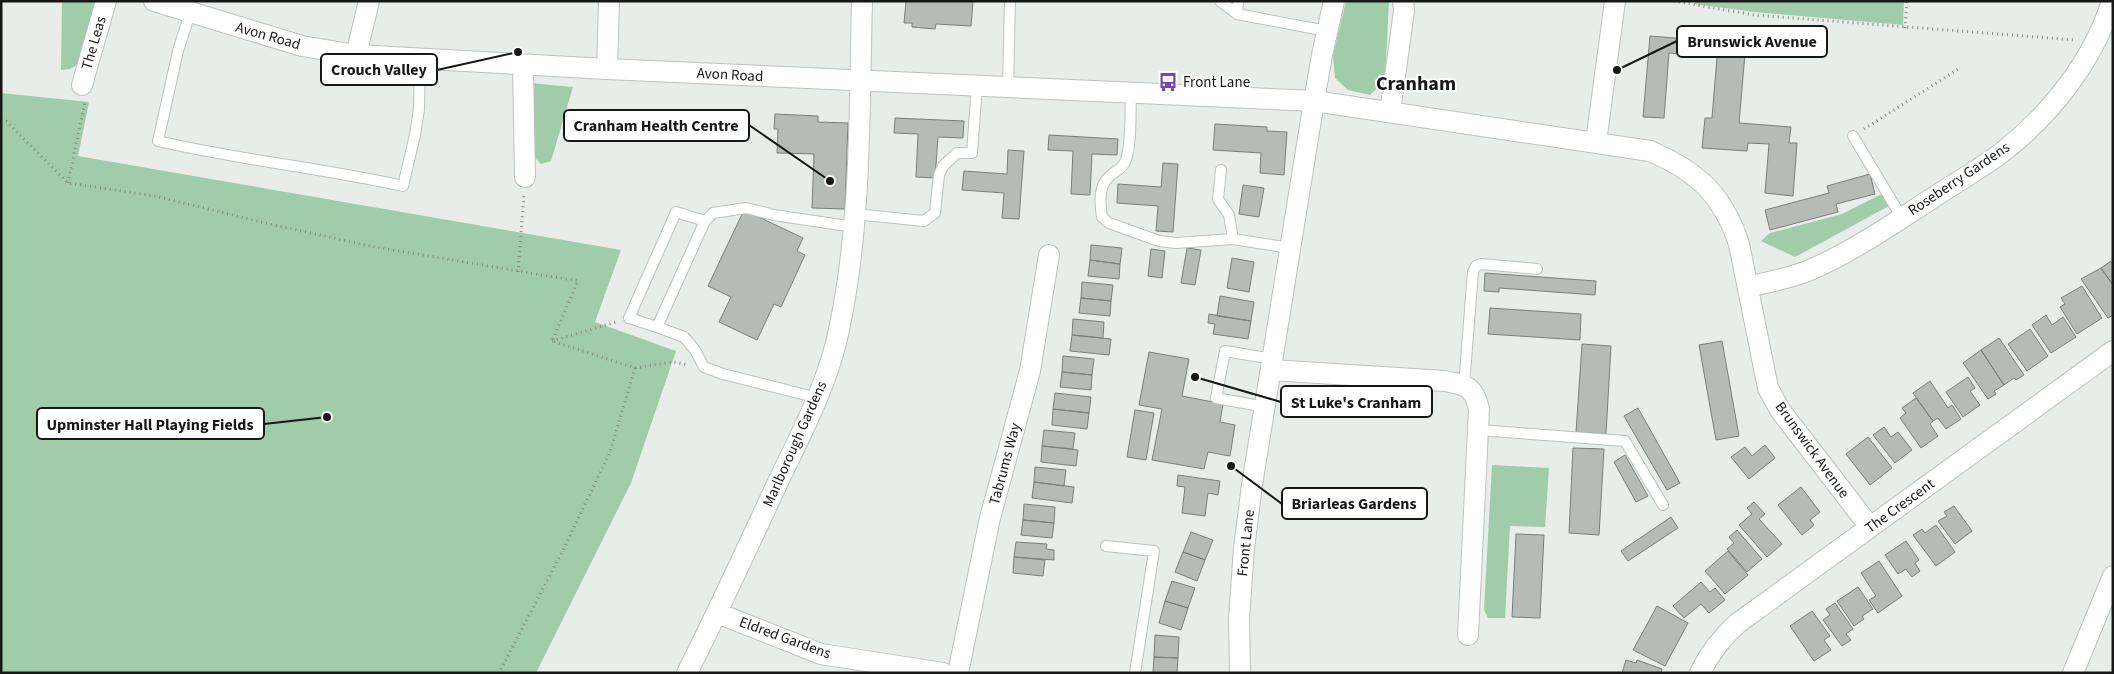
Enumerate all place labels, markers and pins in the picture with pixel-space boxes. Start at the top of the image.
callout: Brunswick Avenue [1677,26,1827,57]
callout: Crouch Valley [321,54,437,85]
bus stop icon: Front Lane [1157,71,1179,93]
place label: Front Lane [1183,72,1250,93]
callout: Cranham Health Centre [564,110,749,141]
callout: St Luke's Cranham [1281,386,1432,417]
callout: Upminster Hall Playing Fields [37,408,264,439]
callout: Briarleas Gardens [1282,488,1427,519]

